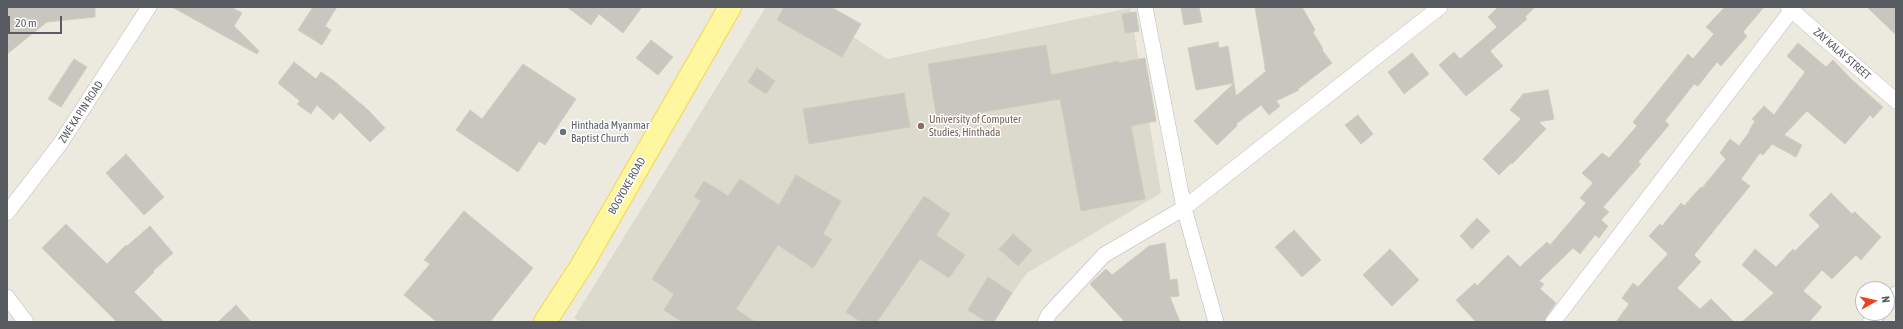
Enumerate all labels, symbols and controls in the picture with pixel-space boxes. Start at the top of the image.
scale bar [10,8,64,34]
text: 20 m [15,16,37,30]
street label: ZAY KALAY STREET [1811,26,1873,82]
street label: ZWE KA PIN ROAD [56,79,106,145]
place label: University of Computer Studies, Hinthada [929,113,1021,139]
place label: Hinthada Myanmar Baptist Church [571,119,649,145]
marker: University of Computer Studies, Hinthada [916,121,926,131]
marker: Hinthada Myanmar Baptist Church [558,127,568,137]
street label: BOGYOKE ROAD [605,155,649,217]
north arrow [1855,281,1895,321]
text: N [1879,295,1892,304]

